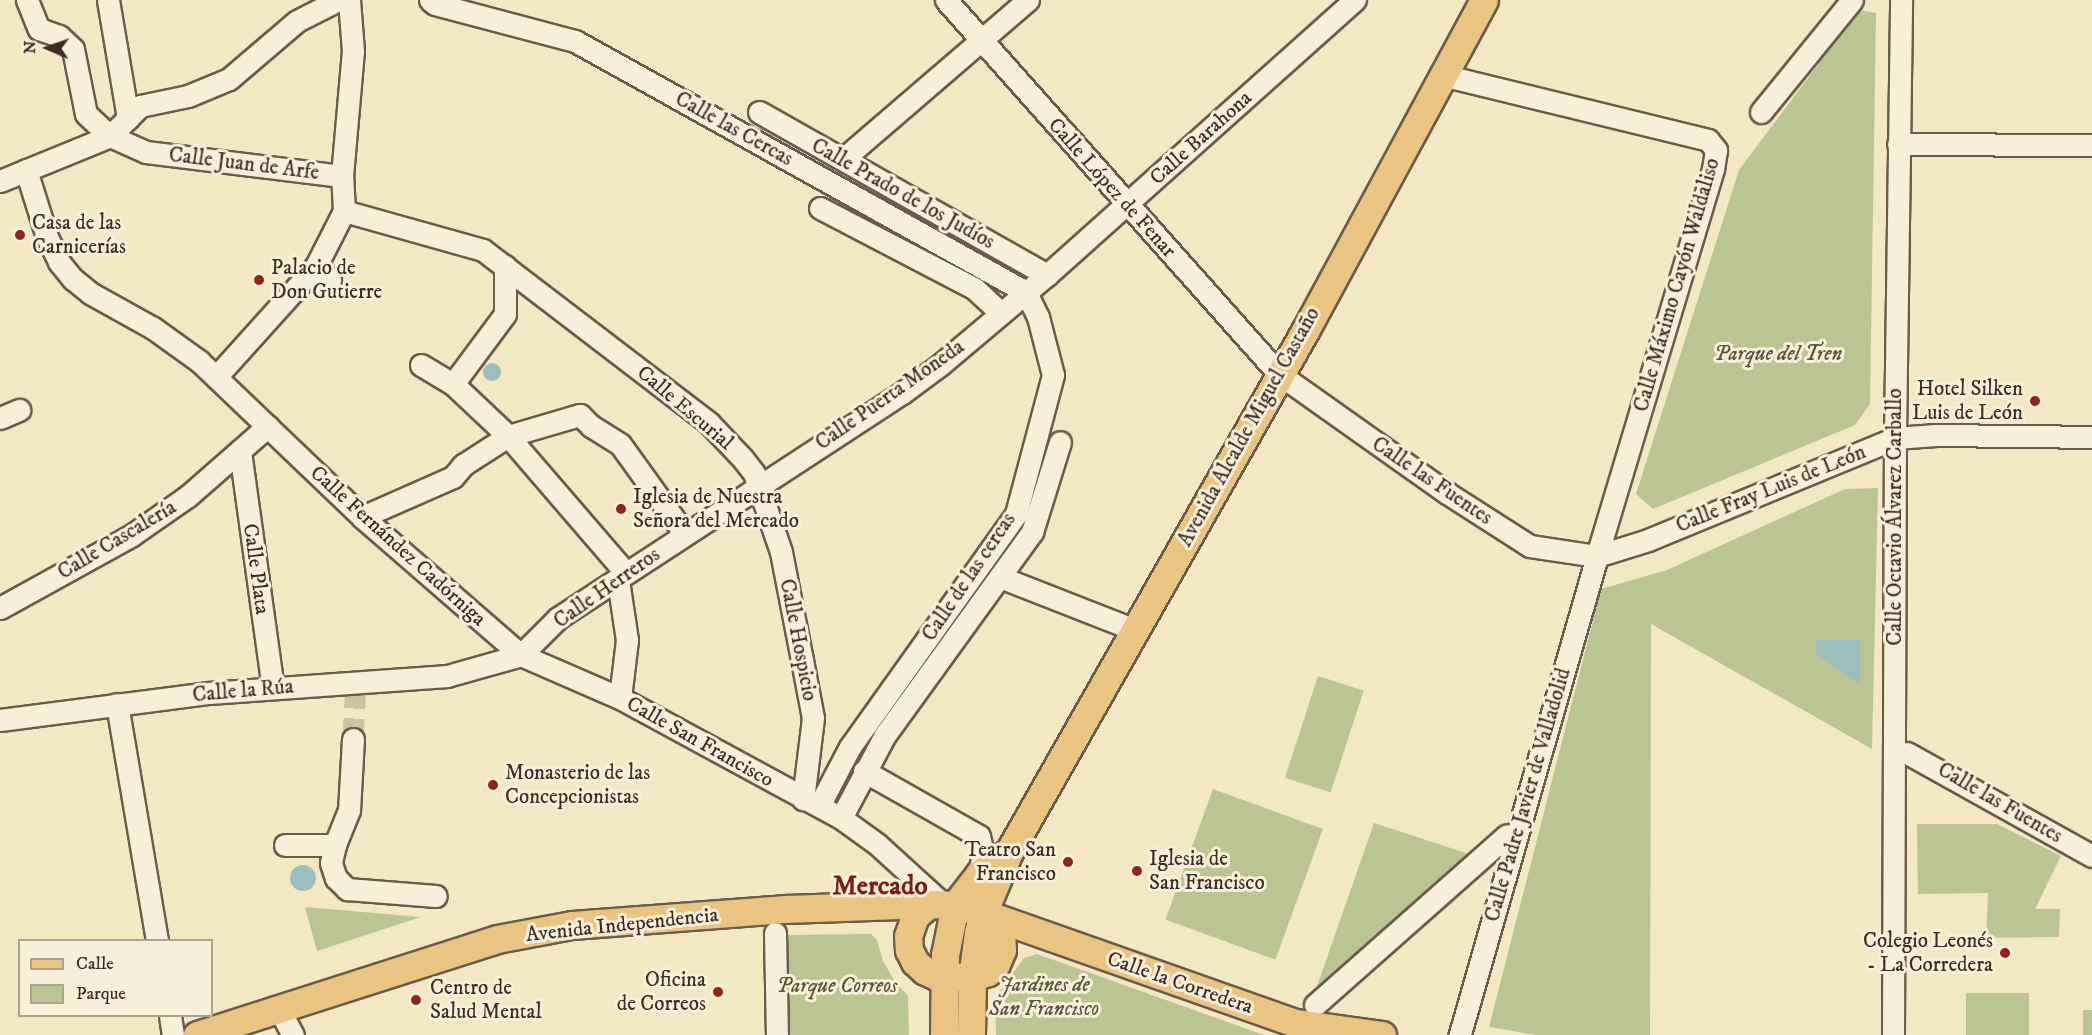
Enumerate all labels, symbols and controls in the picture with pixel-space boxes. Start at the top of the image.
north arrow [18,18,78,78]
text: N [20,40,40,54]
street label: Calle las Cercas [671,86,797,172]
street label: Calle Barahona [1145,86,1257,190]
street label: Calle López de Fenar [1043,113,1181,263]
street label: Calle Prado de los Judíos [807,133,999,255]
street label: Calle Juan de Arfe [167,142,321,186]
street label: Calle Máximo Cayón Waldaliso [1629,155,1725,415]
place label: Casa de las Carnicerías [32,210,126,260]
marker: Casa de las Carnicerías [13,228,27,242]
place label: Palacio de Don Gutierre [271,255,382,305]
marker: Palacio de Don Gutierre [252,273,266,287]
street label: Avenida Alcalde Miguel Castaño [1173,303,1325,551]
street label: Calle Puerta Moneda [811,334,969,456]
park label: Parque del Tren [1714,341,1842,367]
street label: Calle Escurial [632,360,738,456]
place label: Hotel Silken Luis de León [1912,376,2023,426]
street label: Calle Octavio Álvarez Carballo [1882,388,1908,646]
marker: Hotel Silken Luis de León [2028,394,2042,408]
street label: Calle las Fuentes [1367,431,1497,531]
street label: Calle Fray Luis de León [1672,439,1870,539]
street label: Calle Fernández Cadórniga [305,460,491,632]
place label: Iglesia de Nuestra Señora del Mercado [633,484,799,534]
street label: Calle Cascalería [53,495,181,585]
marker: Iglesia de Nuestra Señora del Mercado [614,502,628,516]
street label: Calle de las cercas [917,508,1021,646]
street label: Calle Plata [237,522,275,616]
street label: Calle Herreros [549,542,665,634]
street label: Calle Hospicio [774,577,822,703]
street label: Calle Padre Javier de Valladolid [1480,665,1576,925]
street label: Calle la Rúa [191,674,295,708]
street label: Calle San Francisco [622,691,778,793]
street label: Calle las Fuentes [1933,757,2067,849]
place label: Monasterio de las Concepcionistas [505,760,650,810]
marker: Monasterio de las Concepcionistas [486,778,500,792]
place label: Teatro San Francisco [964,837,1056,887]
place label: Iglesia de San Francisco [1149,846,1265,896]
marker: Teatro San Francisco [1061,855,1075,869]
marker: Iglesia de San Francisco [1130,864,1144,878]
district label: Mercado [832,871,928,903]
street label: Avenida Independencia [524,902,720,948]
place label: Colegio Leonés - La Corredera [1863,928,1993,978]
legend [18,939,213,1017]
street label: Calle la Corredera [1104,946,1256,1020]
marker: Colegio Leonés - La Corredera [1998,946,2012,960]
text: Calle [76,953,114,975]
place label: Oficina de Correos [617,967,706,1017]
park label: Jardines de San Francisco [989,972,1099,1022]
park label: Parque Correos [777,973,897,999]
place label: Centro de Salud Mental [430,975,542,1025]
text: Parque [76,983,126,1005]
marker: Oficina de Correos [711,985,725,999]
marker: Centro de Salud Mental [407,991,425,1009]

